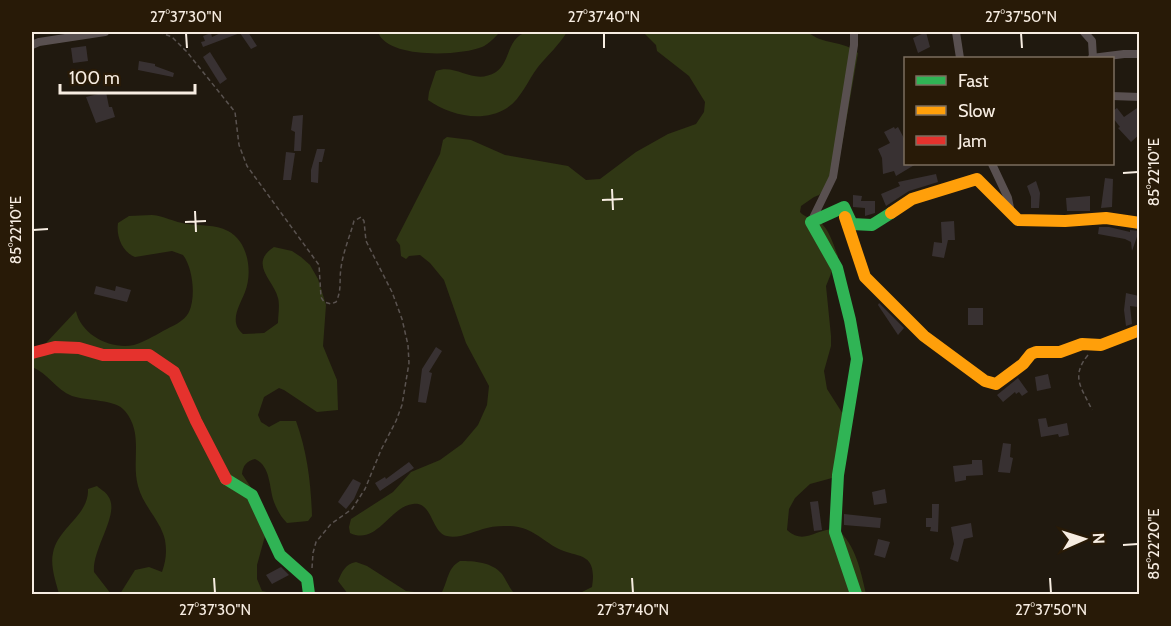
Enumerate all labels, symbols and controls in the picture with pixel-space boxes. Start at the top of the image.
text: 27°37'30"N [150,8,222,26]
text: 27°37'40"N [568,8,640,26]
text: 27°37'50"N [985,8,1057,26]
scale bar [60,57,195,95]
legend [904,57,1114,165]
text: 100 m [69,67,120,89]
text: Fast [958,70,989,92]
text: Slow [958,100,995,122]
text: Jam [957,130,987,152]
text: 85°22'10"E [1145,138,1163,206]
text: 85°22'10"E [7,196,25,264]
text: 85°22'20"E [1145,508,1163,580]
north arrow [1054,509,1114,569]
text: N [1089,532,1108,544]
text: 27°37'30"N [179,601,251,619]
text: 27°37'40"N [597,601,669,619]
text: 27°37'50"N [1015,601,1087,619]

